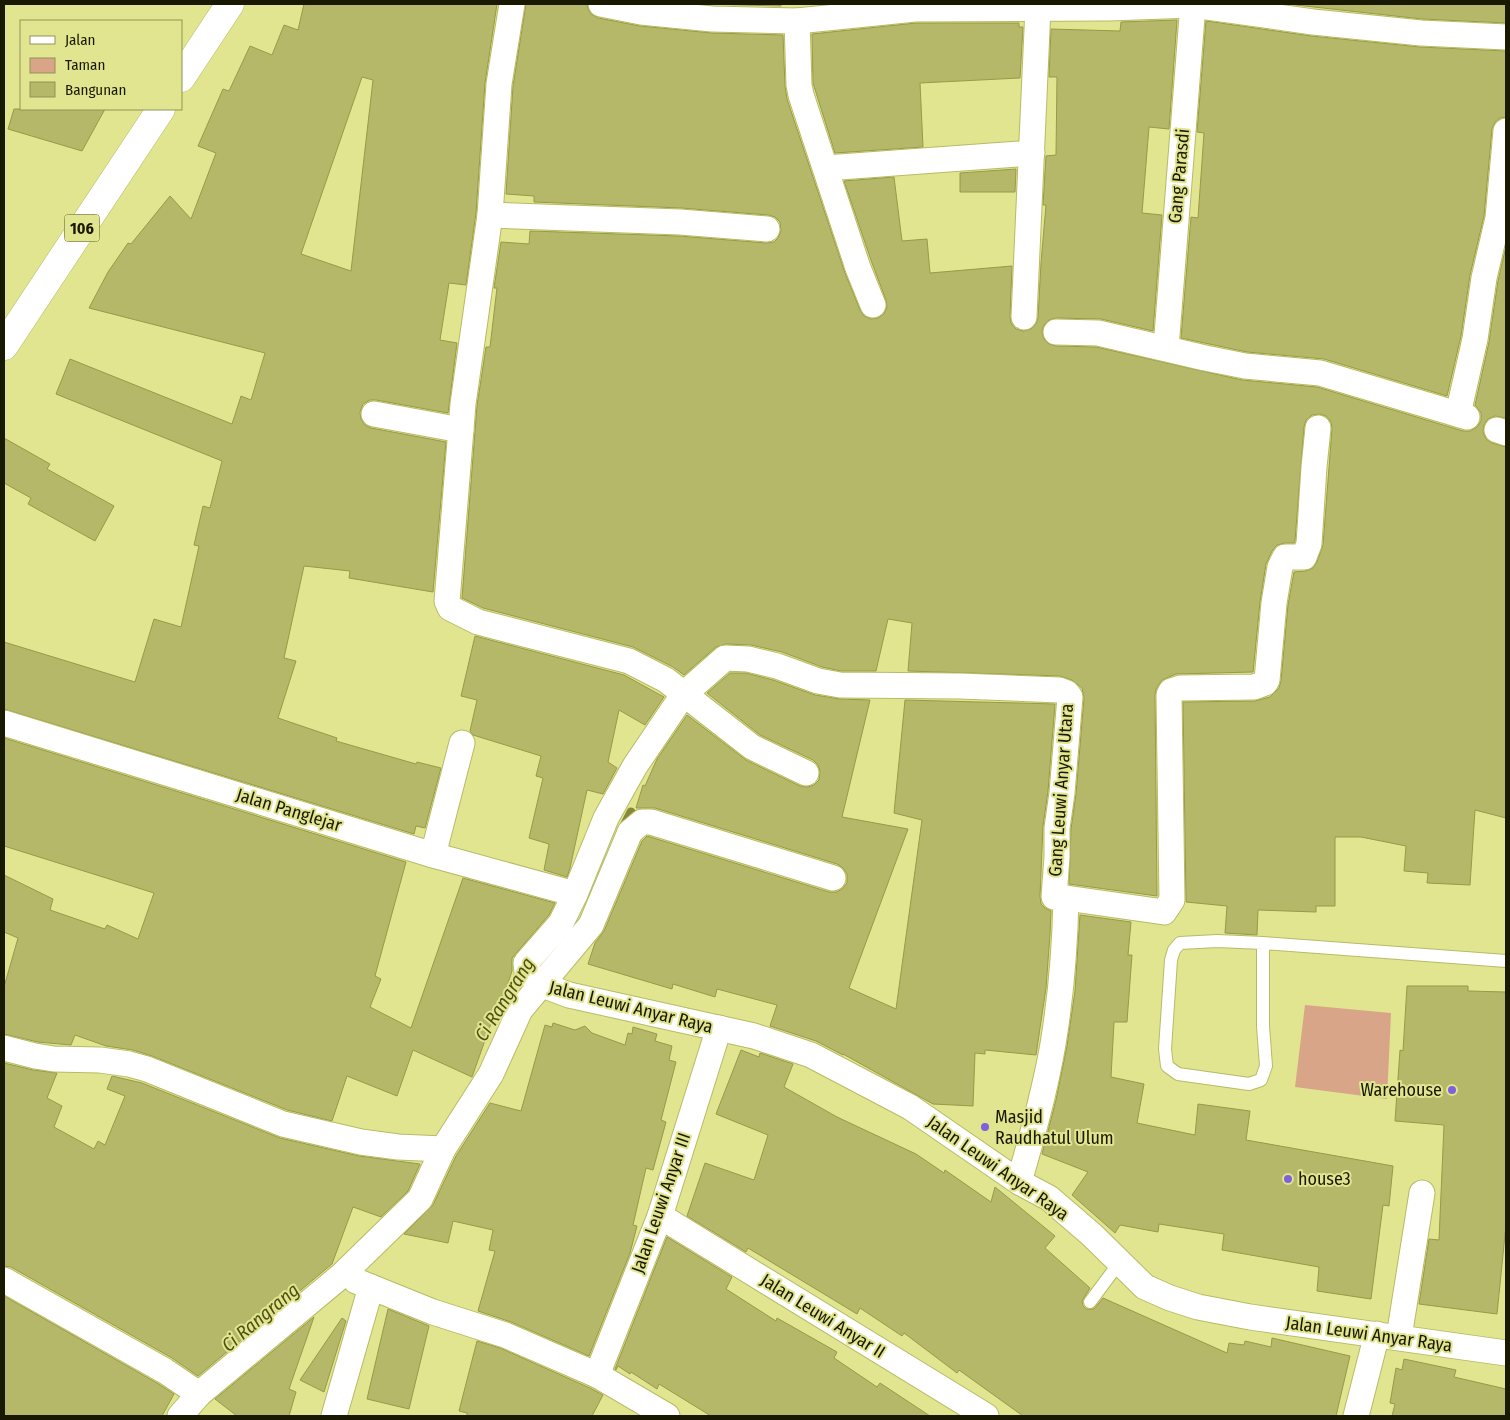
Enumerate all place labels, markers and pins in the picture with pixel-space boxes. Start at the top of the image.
place label: Warehouse [1361,1079,1442,1101]
marker: Warehouse [1446,1084,1458,1096]
place label: Masjid Raudhatul Ulum [995,1106,1114,1149]
marker: Masjid Raudhatul Ulum [979,1121,991,1133]
place label: house3 [1298,1168,1351,1190]
marker: house3 [1282,1173,1294,1185]

